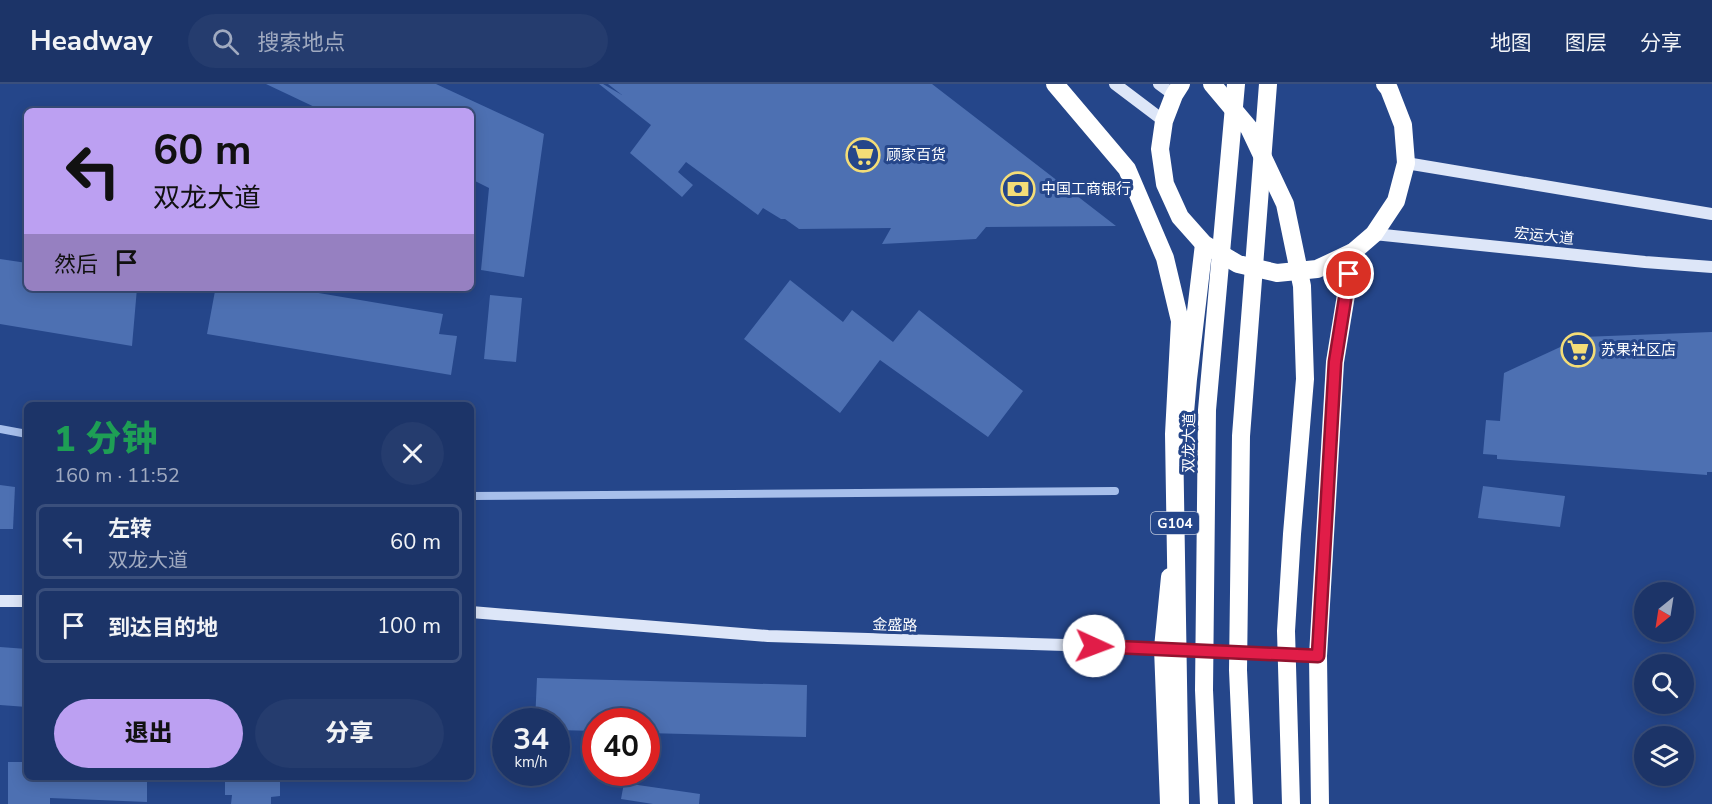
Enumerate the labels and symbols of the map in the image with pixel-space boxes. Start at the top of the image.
supermarket icon: 顾家百货 [845,137,881,173]
place label: 顾家百货 [886,145,946,165]
bank icon: 中国工商银行 [1000,171,1036,207]
place label: 中国工商银行 [1041,179,1131,199]
street label: 宏运大道 [1513,223,1575,249]
pin [1323,248,1374,299]
supermarket icon: 苏果社区店 [1560,332,1596,368]
place label: 苏果社区店 [1601,340,1676,360]
street label: 双龙大道 [1178,413,1200,473]
road number: G104 [1151,512,1199,534]
north arrow [1634,582,1694,642]
street label: 金盛路 [872,614,918,636]
position arrow [1062,614,1126,678]
speed limit sign: 40 [582,708,660,786]

